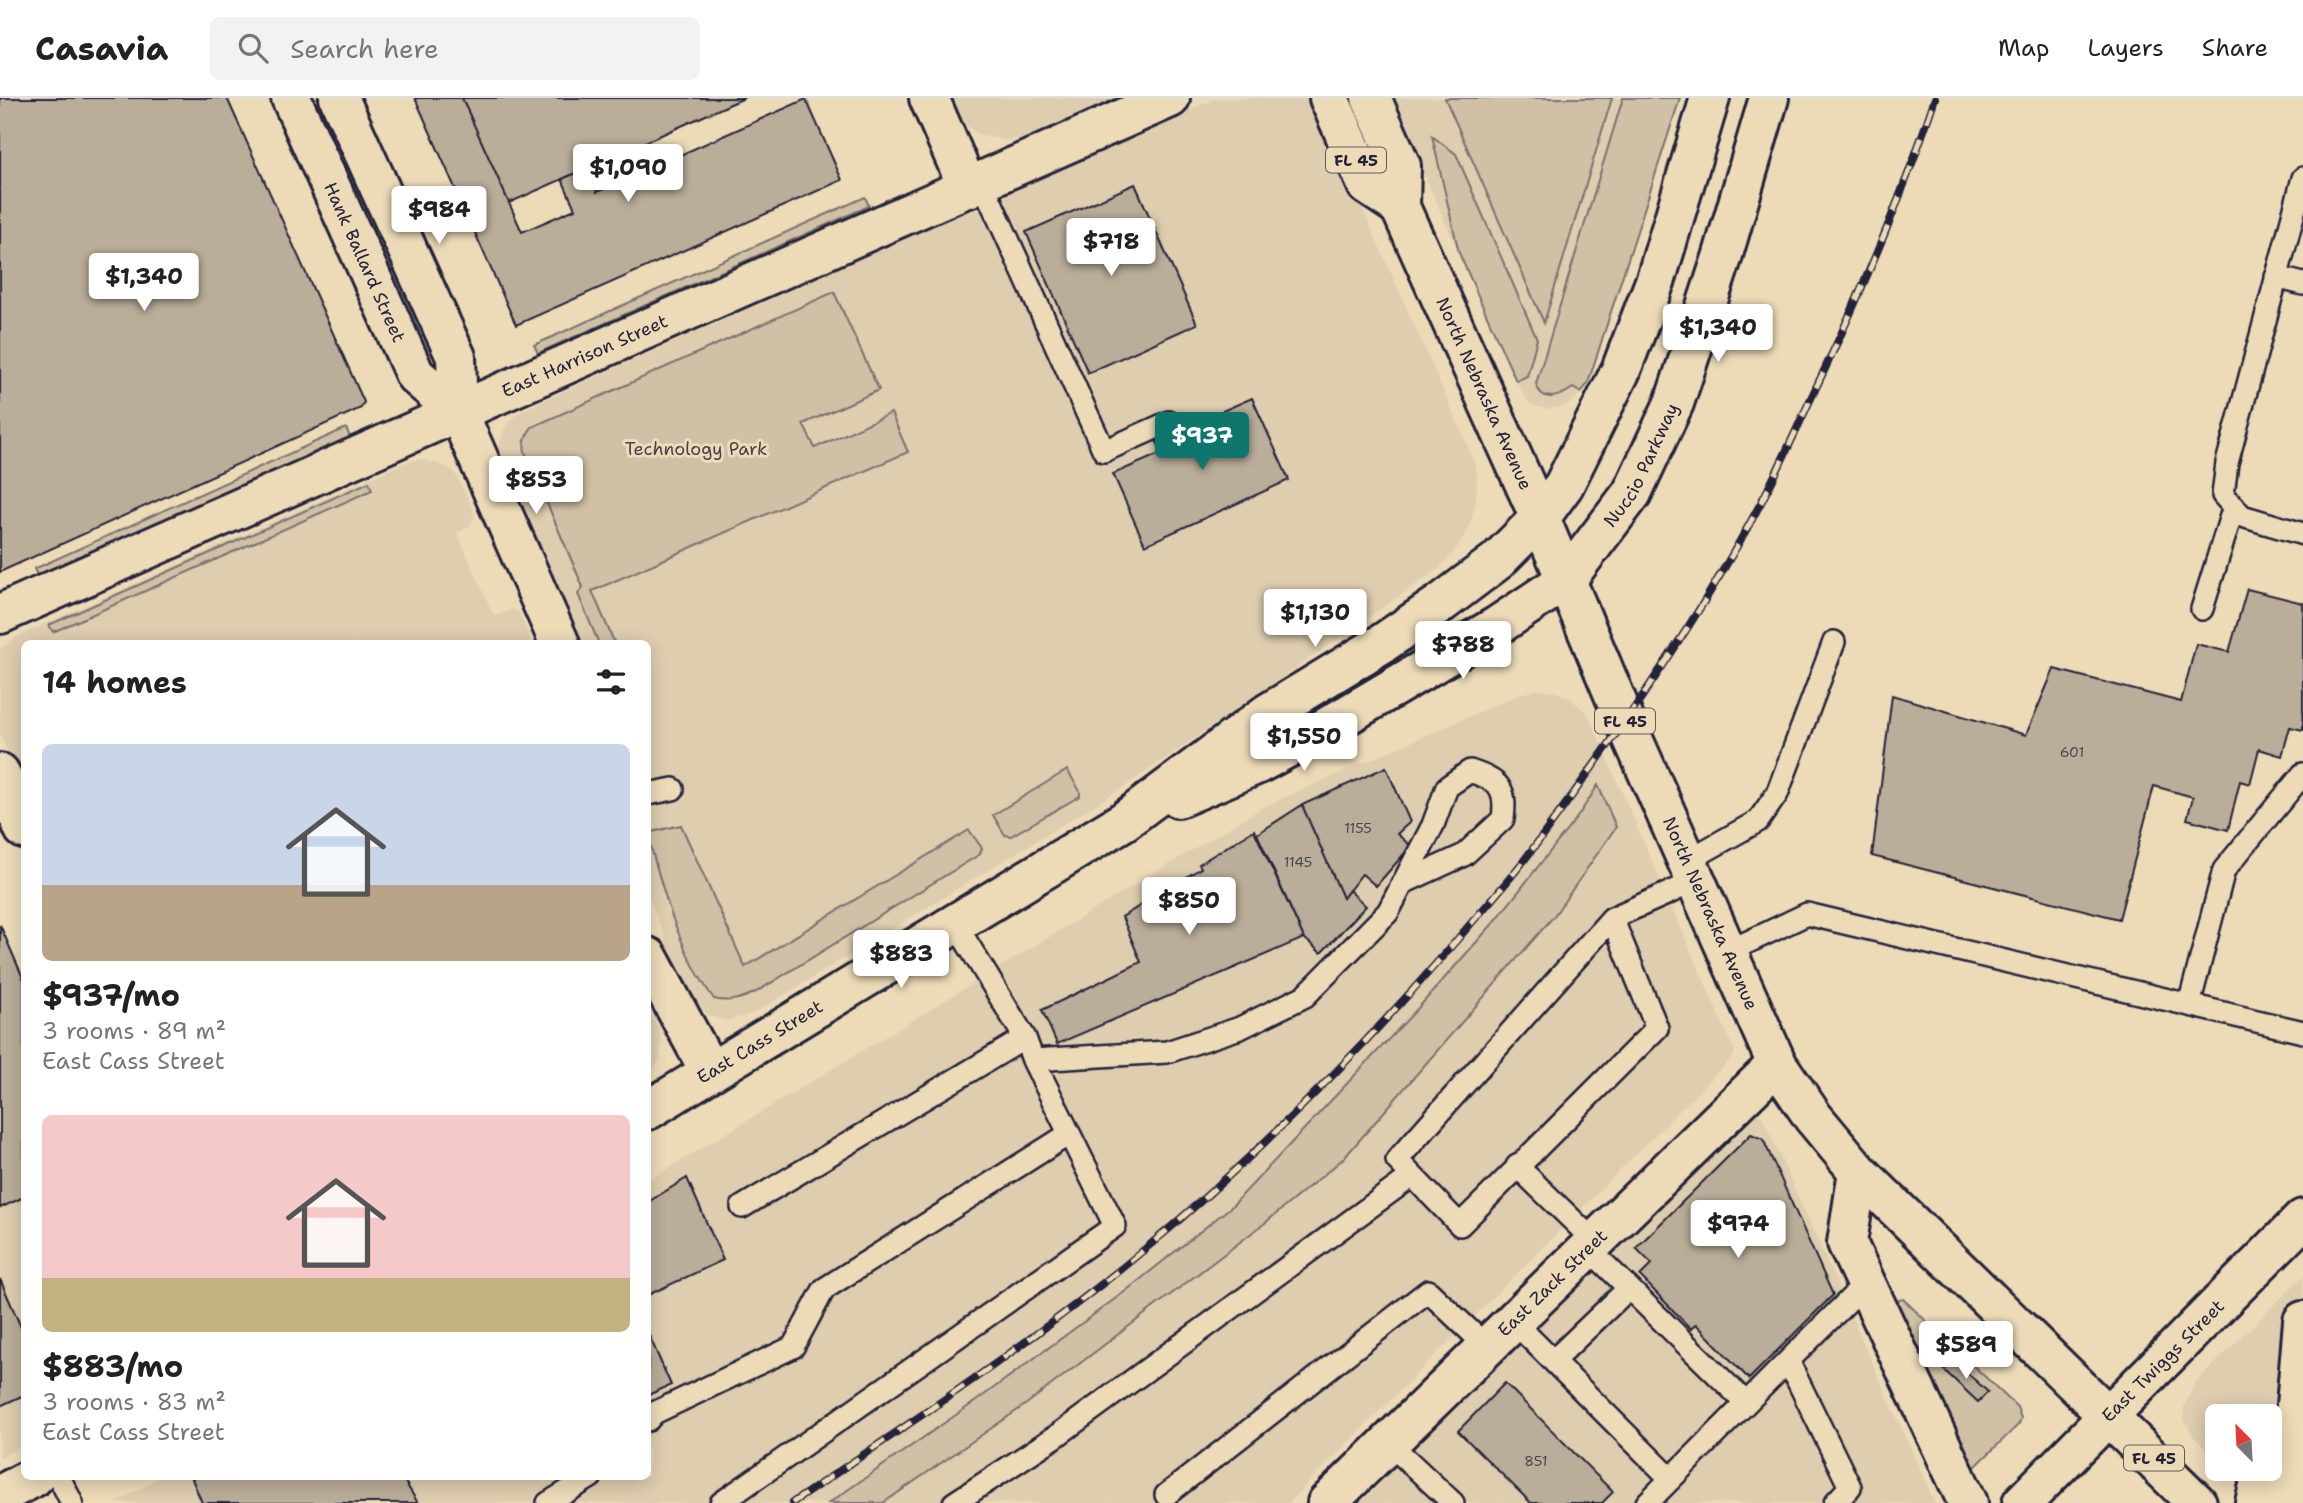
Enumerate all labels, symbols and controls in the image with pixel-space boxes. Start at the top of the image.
search box [210,17,700,80]
text: Casavia [35,26,168,71]
icon: search [234,29,272,67]
text: Search here [290,31,439,66]
text: Map [1998,32,2049,64]
text: Layers [2087,32,2164,64]
text: Share [2202,32,2268,64]
pin: $1,090 [571,144,685,204]
road number: FL 45 [1326,148,1386,172]
text: $1,090 [589,152,667,182]
street label: Hank Ballard Street [318,178,411,346]
pin: $984 [398,186,480,246]
text: $984 [407,194,471,224]
pin: $718 [1070,218,1152,278]
text: $718 [1082,226,1140,256]
pin: $1,340 [87,254,201,313]
text: $1,340 [105,261,183,291]
street label: North Nebraska Avenue [1430,293,1538,494]
pin: $1,340 [1661,304,1775,364]
street label: East Harrison Street [498,309,671,403]
text: $1,340 [1679,312,1757,342]
street label: Nuccio Parkway [1598,399,1684,532]
pin: $937 [1161,412,1243,472]
text: $937 [1171,420,1233,450]
park label: Technology Park [625,437,767,461]
pin: $853 [495,456,577,516]
text: $853 [505,464,567,494]
pin: $1,130 [1258,589,1372,649]
text: $1,130 [1280,597,1350,627]
pin: $788 [1422,622,1504,681]
text: $788 [1431,629,1495,659]
text: 14 homes [42,662,187,703]
icon: filters [592,663,630,701]
road number: FL 45 [1595,708,1655,734]
pin: $1,550 [1247,714,1361,773]
text: $1,550 [1266,721,1342,751]
house number: 601 [2060,743,2084,761]
icon: home [273,789,399,915]
street label: North Nebraska Avenue [1657,813,1764,1014]
house number: 1155 [1344,819,1372,837]
house number: 1145 [1284,853,1312,871]
pin: $850 [1148,878,1230,937]
text: $850 [1158,885,1220,915]
pin: $883 [860,930,942,990]
text: $883 [869,938,933,968]
text: $937/mo [42,975,180,1016]
street label: East Cass Street [693,995,828,1089]
text: 3 rooms · 89 m² [42,1016,226,1046]
text: East Cass Street [42,1046,225,1076]
icon: home [273,1160,399,1286]
pin: $974 [1697,1200,1779,1260]
text: $974 [1707,1208,1769,1238]
street label: East Zack Street [1492,1224,1613,1342]
street label: East Twiggs Street [2096,1294,2230,1428]
pin: $589 [1925,1322,2007,1381]
text: $589 [1935,1329,1997,1359]
text: $883/mo [42,1346,183,1387]
text: 3 rooms · 83 m² [42,1387,226,1417]
north arrow [2205,1404,2282,1480]
map controls [2205,1404,2282,1481]
text: East Cass Street [42,1417,225,1447]
road number: FL 45 [2124,1446,2184,1470]
house number: 851 [1524,1452,1548,1470]

